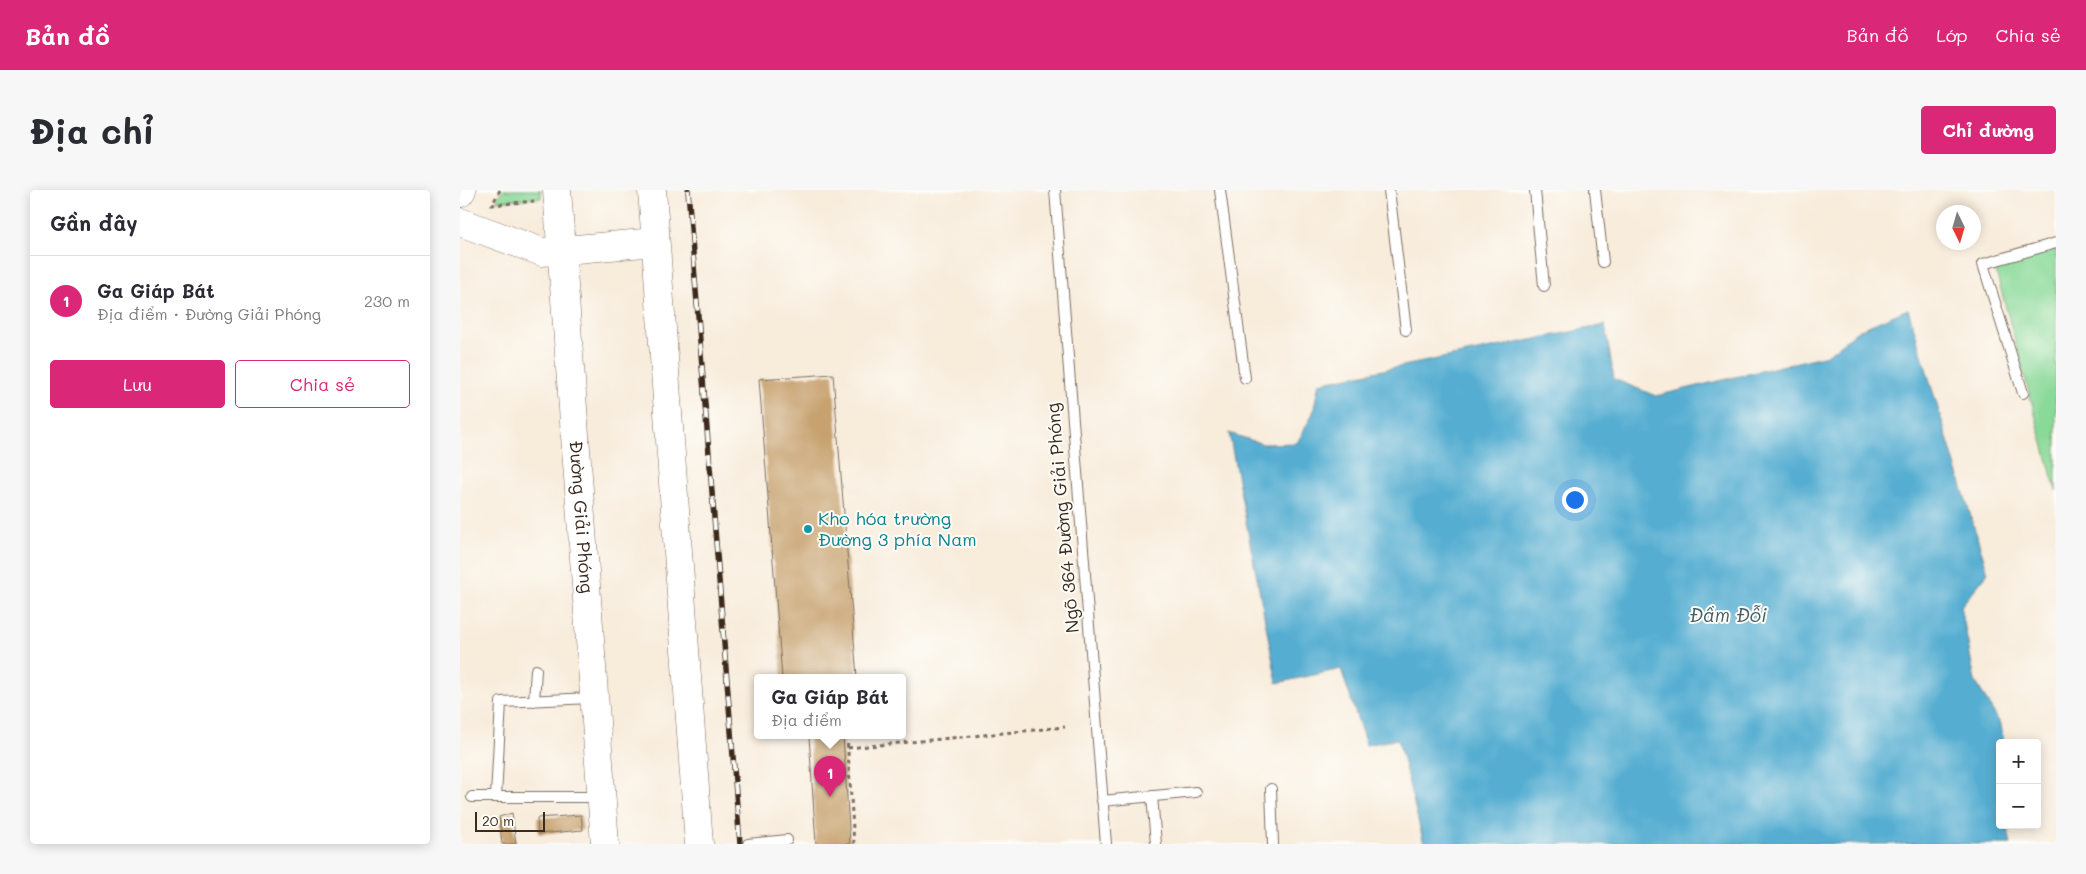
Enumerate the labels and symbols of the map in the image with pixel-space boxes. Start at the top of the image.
north arrow [1936,205,1981,250]
street label: Ngõ 364 Đường Giải Phóng [1040,402,1084,634]
street label: Đường Giải Phóng [564,440,600,594]
your location [1562,487,1588,513]
place label: Kho hóa trường Đường 3 phía Nam [818,506,977,551]
marker: Kho hóa trường Đường 3 phía Nam [802,523,814,535]
water label: Đầm Đỗi [1689,602,1767,627]
pin: 1 [814,756,846,797]
scale bar [475,809,545,832]

